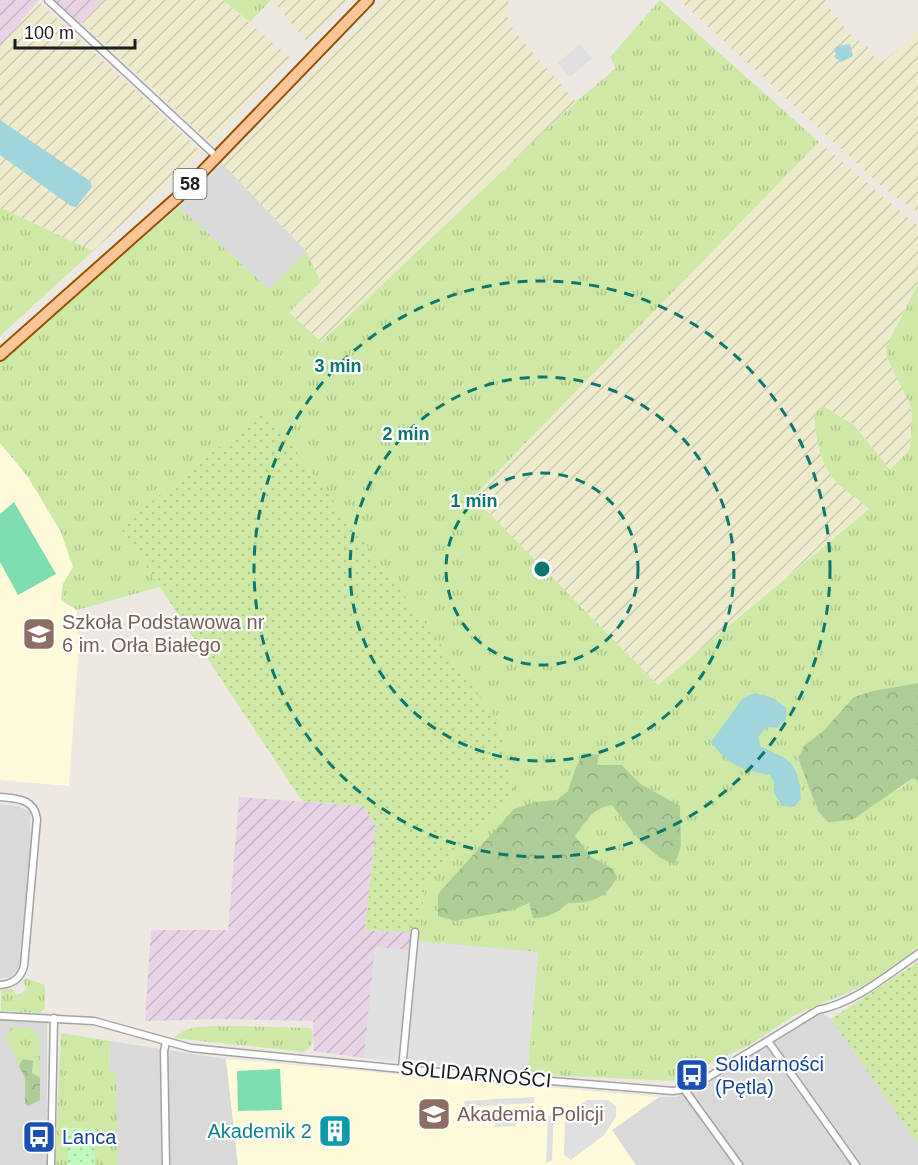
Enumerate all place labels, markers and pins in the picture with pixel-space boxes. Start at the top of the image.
centre of rings [532,559,552,579]
place label: Szkoła Podstawowa nr 6 im. Orła Białego [62,611,265,656]
school or university icon: Szkoła Podstawowa nr 6 im. Orła Białego [21,616,57,652]
place label: Solidarności (Pętla) [715,1053,824,1098]
bus stop icon: Solidarności (Pętla) [674,1057,710,1093]
school or university icon: Akademia Policji [416,1096,452,1132]
place label: Akademia Policji [457,1103,604,1125]
building icon: Akademik 2 [317,1113,353,1149]
bus stop icon: Lanca [21,1119,57,1155]
place label: Akademik 2 [208,1120,312,1142]
place label: Lanca [62,1126,117,1148]

